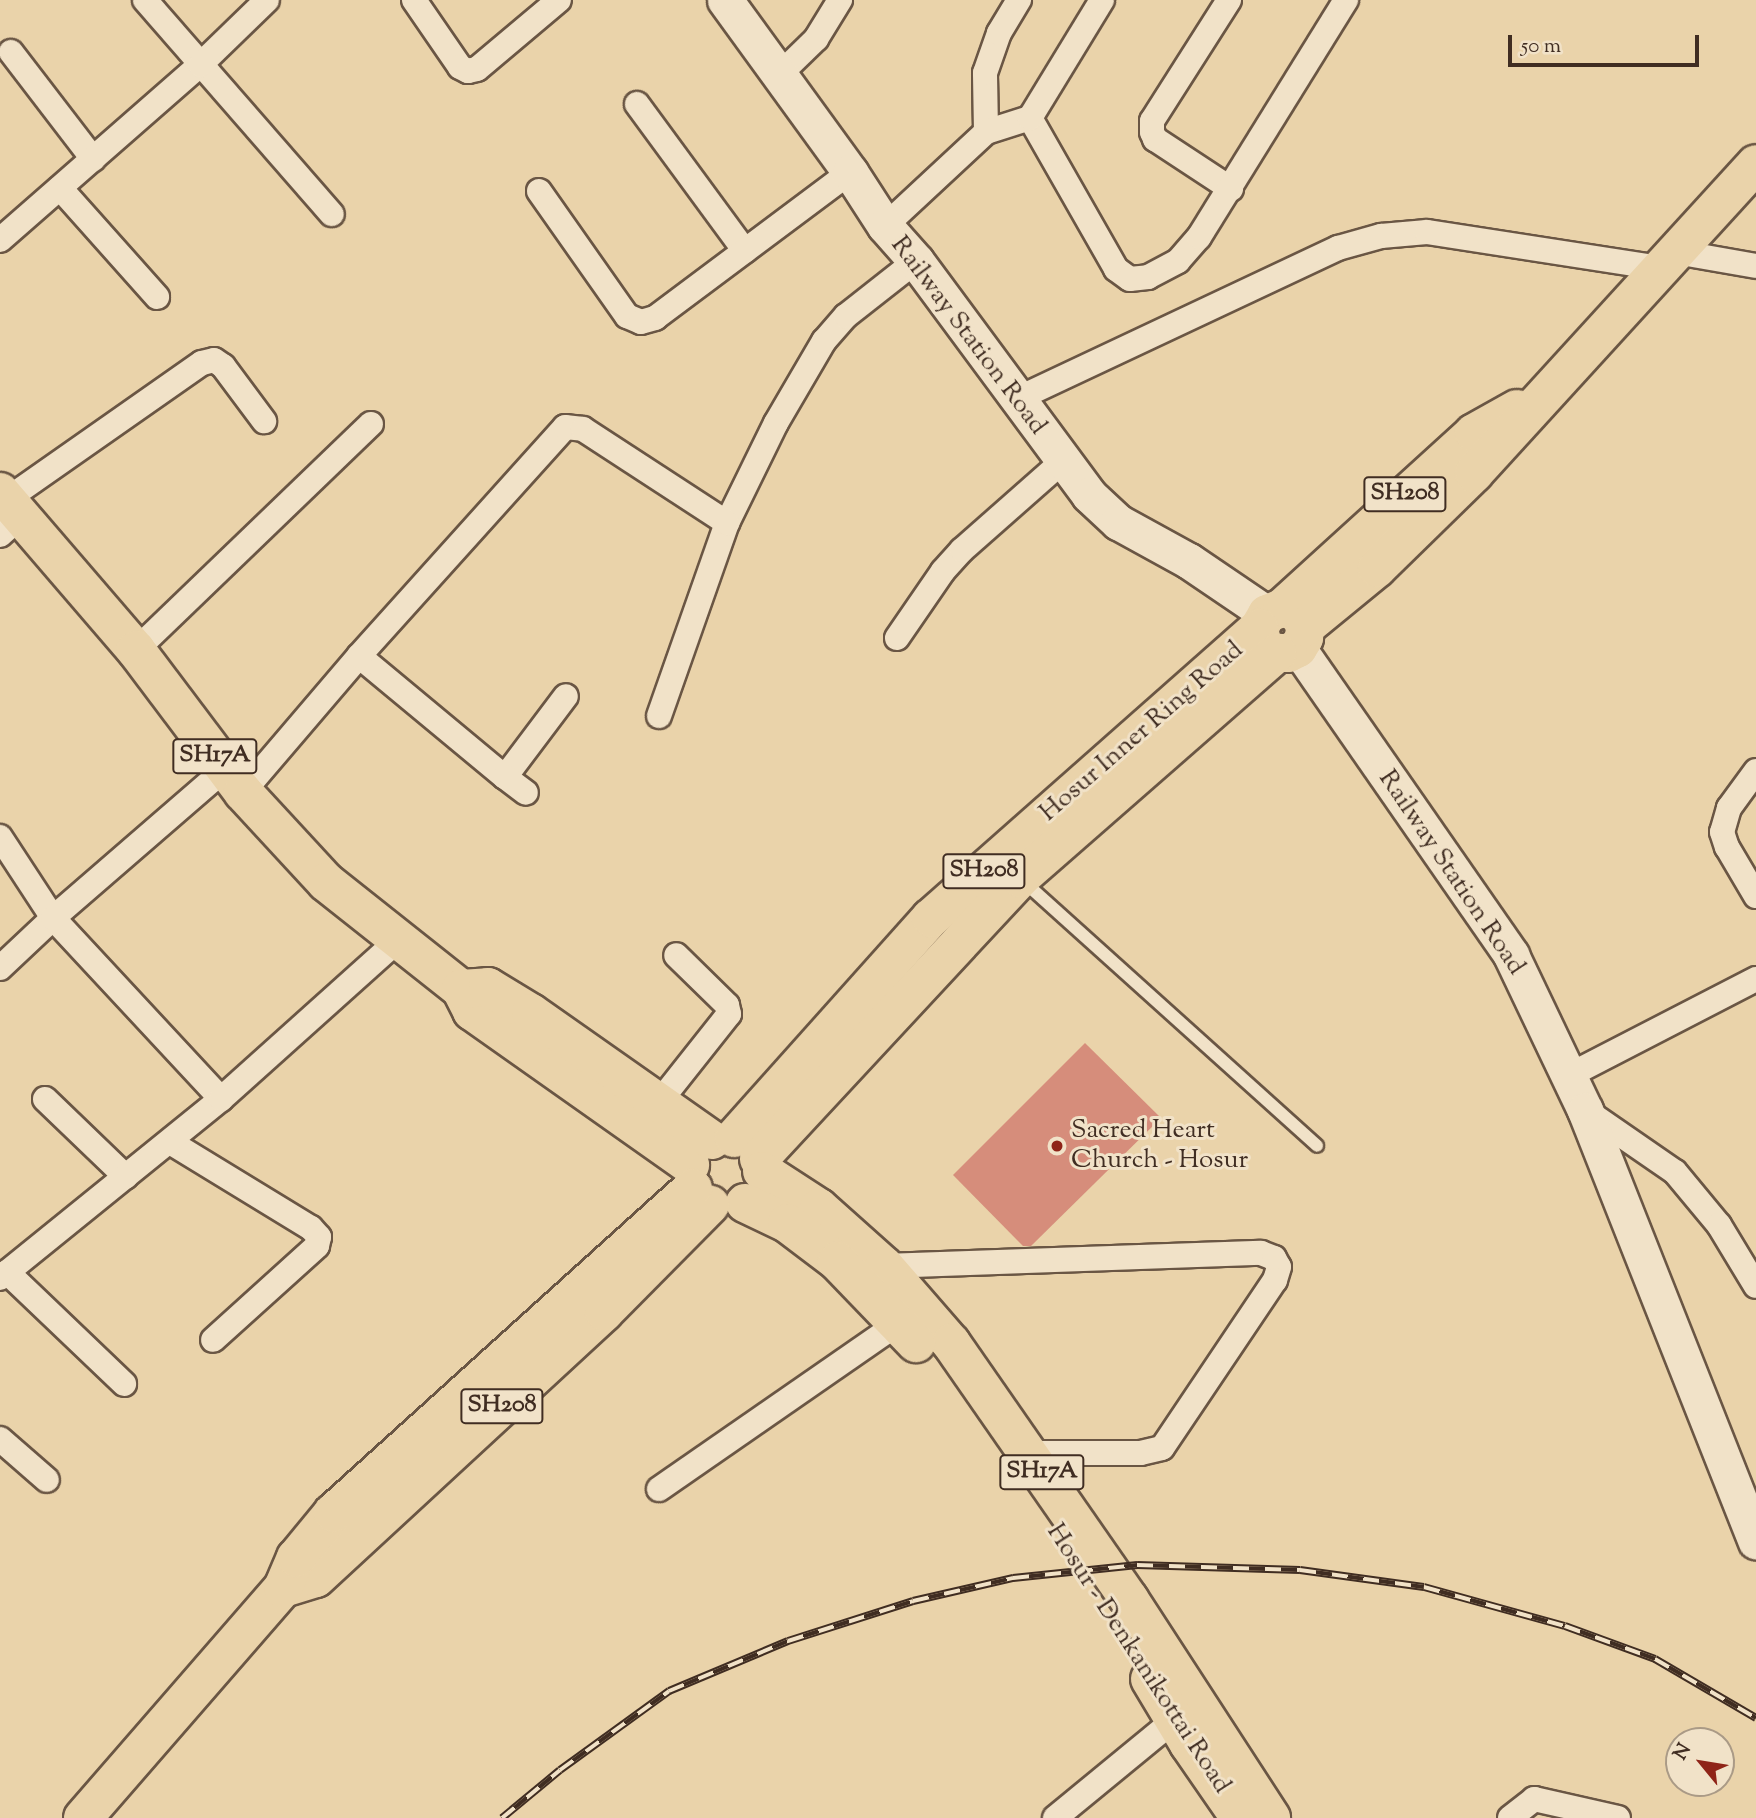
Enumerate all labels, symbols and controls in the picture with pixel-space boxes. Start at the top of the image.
scale bar [1511,21,1702,65]
text: 50 m [1521,32,1561,62]
street label: Railway Station Road [883,231,1053,441]
road number: SH208 [1363,474,1447,514]
street label: Hosur Inner Ring Road [1034,635,1250,829]
road number: SH17A [171,736,259,776]
street label: Railway Station Road [1371,765,1531,981]
road number: SH208 [942,850,1026,892]
place label: Sacred Heart Church - Hosur [1071,1115,1248,1176]
marker: Sacred Heart Church - Hosur [1049,1138,1065,1154]
road number: SH208 [460,1386,544,1426]
road number: SH17A [998,1452,1086,1492]
street label: Hosur - Denkanikottai Road [1039,1518,1237,1800]
north arrow [1665,1727,1735,1797]
text: N [1668,1739,1699,1766]

